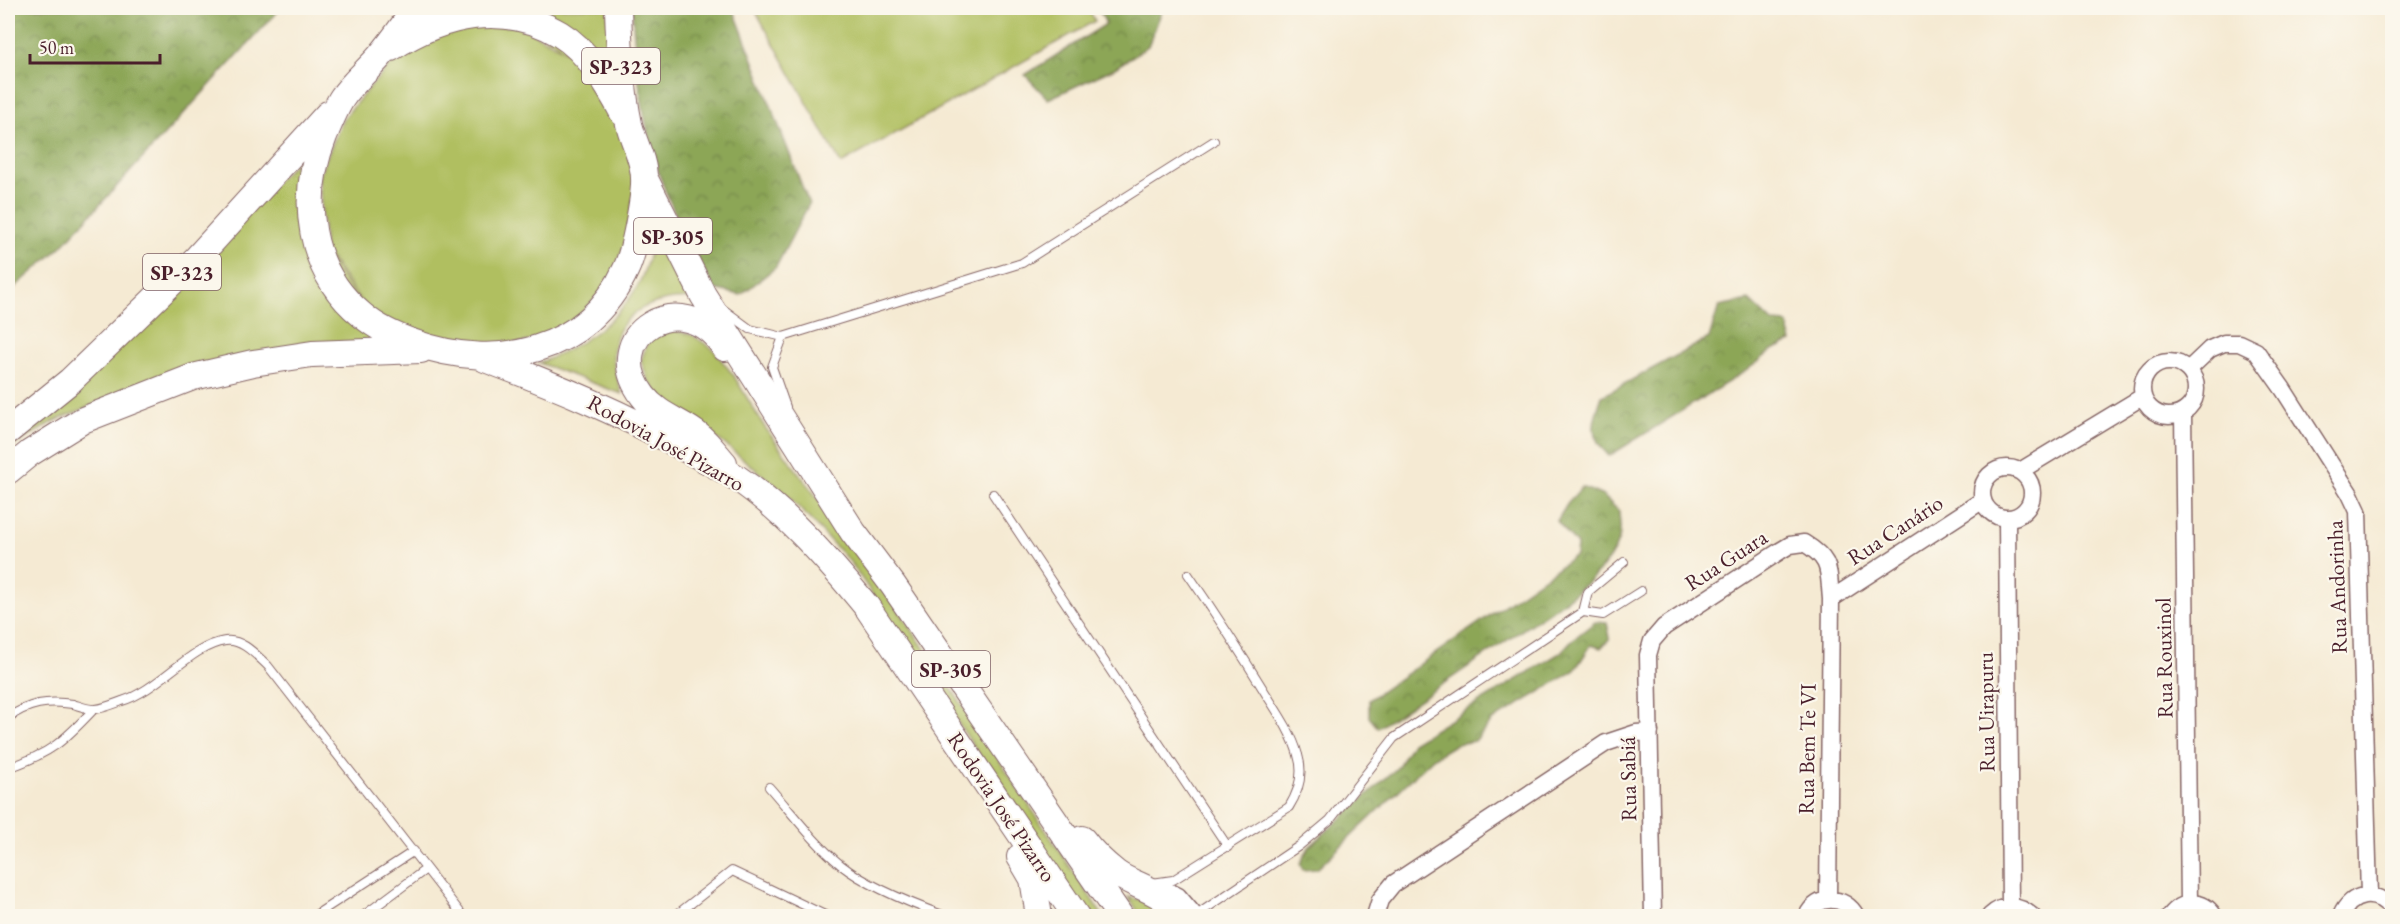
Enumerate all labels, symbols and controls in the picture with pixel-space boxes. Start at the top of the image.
scale bar [30,27,160,65]
text: 50 m [39,36,74,59]
road number: SP-323 [582,48,660,84]
road number: SP-305 [634,218,712,254]
road number: SP-323 [143,254,221,290]
street label: Rodovia José Pizarro [582,388,750,498]
street label: Rua Canário [1841,488,1949,572]
street label: Rua Andorinha [2320,519,2354,654]
street label: Rua Guara [1679,522,1773,597]
street label: Rua Rouxinol [2148,597,2180,719]
road number: SP-305 [912,651,990,687]
street label: Rua Uirapuru [1970,651,2002,772]
street label: Rua Bem Te VI [1791,683,1823,815]
street label: Rodovia José Pizarro [941,726,1063,888]
street label: Rua Sabiá [1613,736,1643,822]

